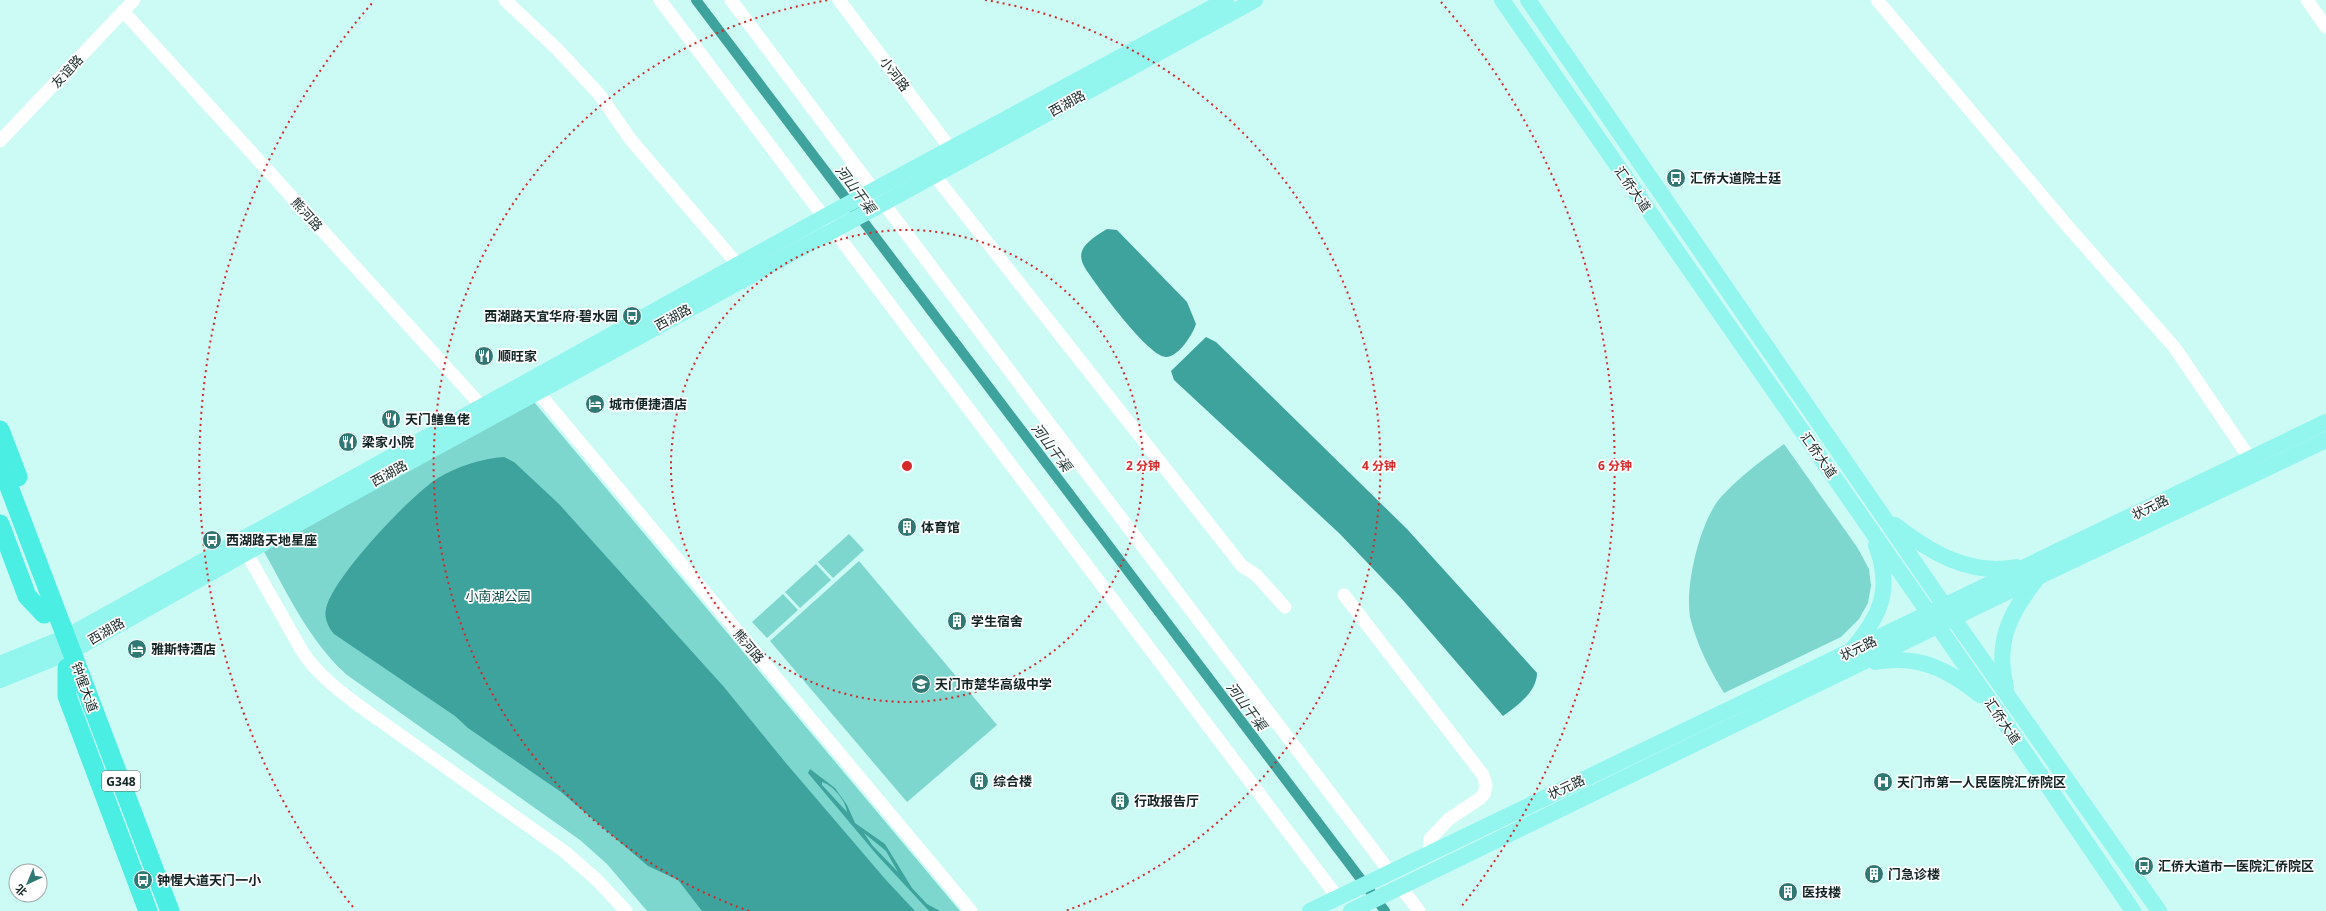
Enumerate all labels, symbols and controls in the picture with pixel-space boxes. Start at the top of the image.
street label: 友谊路 [47,51,87,91]
street label: 小河路 [876,53,914,95]
street label: 西湖路 [1046,86,1088,120]
water label: 河山干渠 [832,161,882,219]
street label: 汇侨大道 [1611,163,1655,215]
bus stop icon: 汇侨大道院士廷 [1665,167,1687,189]
place label: 汇侨大道院士廷 [1690,169,1781,187]
street label: 熊河路 [287,193,327,235]
street label: 西湖路 [652,300,694,334]
bus stop icon: 西湖路天宜华府·碧水园 [621,305,643,327]
place label: 西湖路天宜华府·碧水园 [484,307,618,325]
restaurant icon: 顺旺家 [473,345,495,367]
place label: 顺旺家 [498,347,537,365]
hotel icon: 城市便捷酒店 [584,393,606,415]
place label: 城市便捷酒店 [609,395,687,413]
restaurant icon: 天门鳝鱼佬 [380,408,402,430]
place label: 天门鳝鱼佬 [405,410,470,428]
water label: 河山干渠 [1028,419,1078,477]
street label: 汇侨大道 [1797,429,1841,481]
restaurant icon: 梁家小院 [337,431,359,453]
place label: 梁家小院 [362,433,414,451]
street label: 西湖路 [368,456,410,490]
text: 2 分钟 [1126,457,1160,474]
text: 4 分钟 [1362,457,1396,474]
text: 6 分钟 [1598,457,1632,474]
centre of rings [900,459,914,473]
street label: 状元路 [2129,490,2171,524]
building icon: 体育馆 [896,516,918,538]
place label: 体育馆 [921,518,960,536]
bus stop icon: 西湖路天地星座 [201,529,223,551]
place label: 西湖路天地星座 [226,531,317,549]
park label: 小南湖公园 [465,587,531,605]
building icon: 学生宿舍 [946,610,968,632]
place label: 学生宿舍 [971,612,1023,630]
street label: 西湖路 [85,613,127,649]
street label: 熊河路 [730,625,768,667]
street label: 状元路 [1837,631,1879,665]
hotel icon: 雅斯特酒店 [126,638,148,660]
place label: 雅斯特酒店 [151,640,216,658]
street label: 钟惺大道 [68,659,102,715]
school or university icon: 天门市楚华高级中学 [910,673,932,695]
place label: 天门市楚华高级中学 [935,675,1052,693]
water label: 河山干渠 [1223,678,1273,736]
street label: 汇侨大道 [1981,694,2025,748]
building icon: 综合楼 [968,770,990,792]
road number: G348 [102,771,140,791]
street label: 状元路 [1545,771,1587,803]
hospital icon: 天门市第一人民医院汇侨院区 [1872,771,1894,793]
place label: 综合楼 [993,772,1032,790]
place label: 天门市第一人民医院汇侨院区 [1897,773,2066,791]
building icon: 行政报告厅 [1109,790,1131,812]
place label: 行政报告厅 [1134,792,1199,810]
bus stop icon: 汇侨大道市一医院汇侨院区 [2133,855,2155,877]
place label: 汇侨大道市一医院汇侨院区 [2158,857,2314,875]
north arrow [8,863,48,903]
building icon: 门急诊楼 [1863,863,1885,885]
place label: 门急诊楼 [1888,865,1940,883]
bus stop icon: 钟惺大道天门一小 [132,869,154,891]
place label: 钟惺大道天门一小 [157,871,262,889]
text: 北 [12,881,30,900]
building icon: 医技楼 [1777,881,1799,903]
place label: 医技楼 [1802,883,1841,901]

